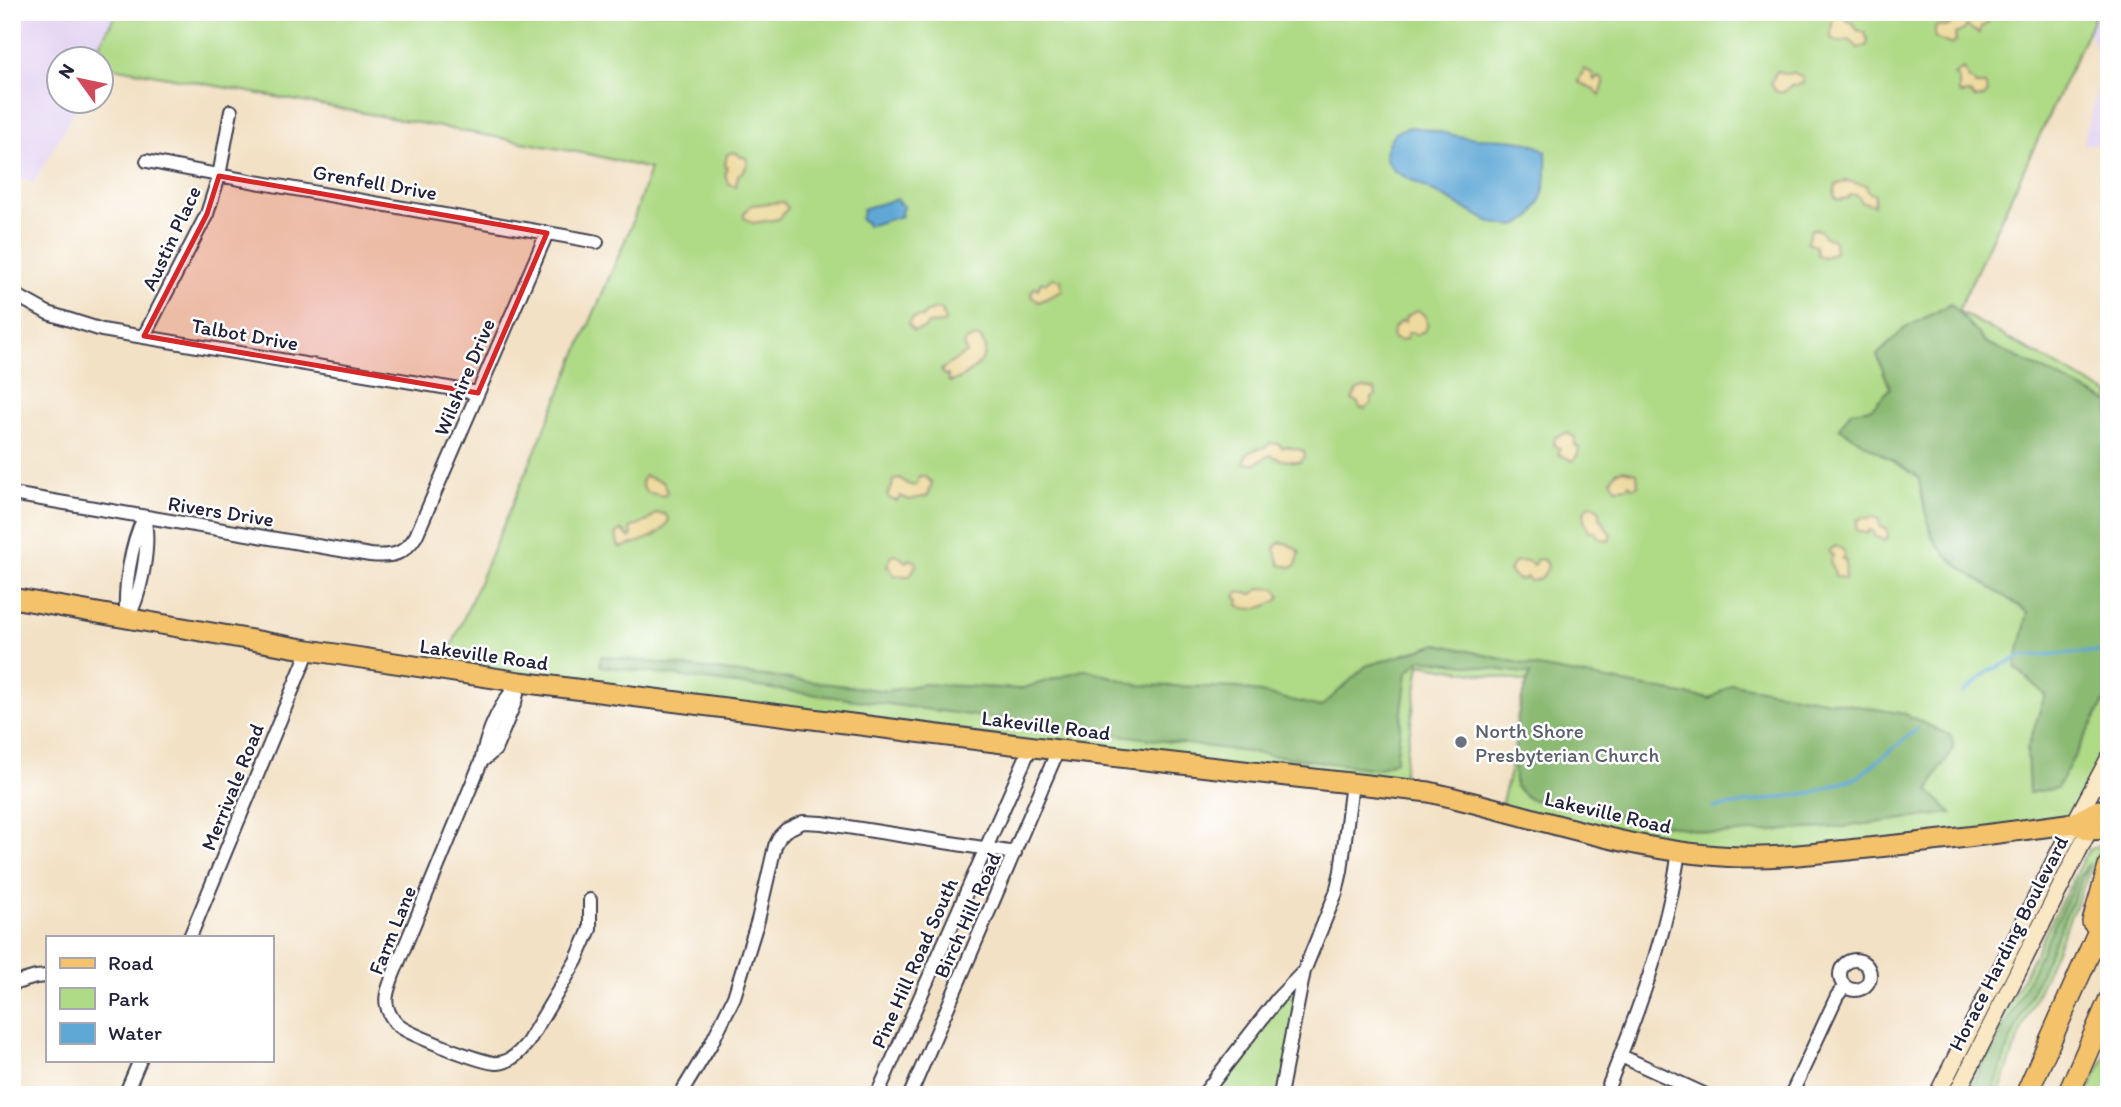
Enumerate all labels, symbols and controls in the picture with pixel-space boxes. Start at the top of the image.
north arrow [46,46,116,116]
text: N [53,59,79,83]
street label: Grenfell Drive [311,159,439,205]
street label: Austin Place [136,182,206,294]
street label: Talbot Drive [190,312,300,356]
street label: Wilshire Drive [428,314,500,440]
street label: Rivers Drive [166,490,276,532]
street label: Lakeville Road [418,633,550,675]
street label: Lakeville Road [980,705,1112,745]
place label: North Shore Presbyterian Church [1475,718,1659,767]
street label: Merrivale Road [195,720,269,854]
marker: North Shore Presbyterian Church [1453,734,1469,750]
street label: Lakeville Road [1542,785,1674,839]
street label: Horace Harding Boulevard [1943,831,2073,1055]
street label: Birch Hill Road [928,848,1006,982]
street label: Pine Hill Road South [865,874,963,1052]
street label: Farm Lane [363,882,421,978]
legend [46,936,273,1062]
text: Road [108,950,154,975]
text: Park [108,986,150,1011]
text: Water [108,1020,162,1045]

